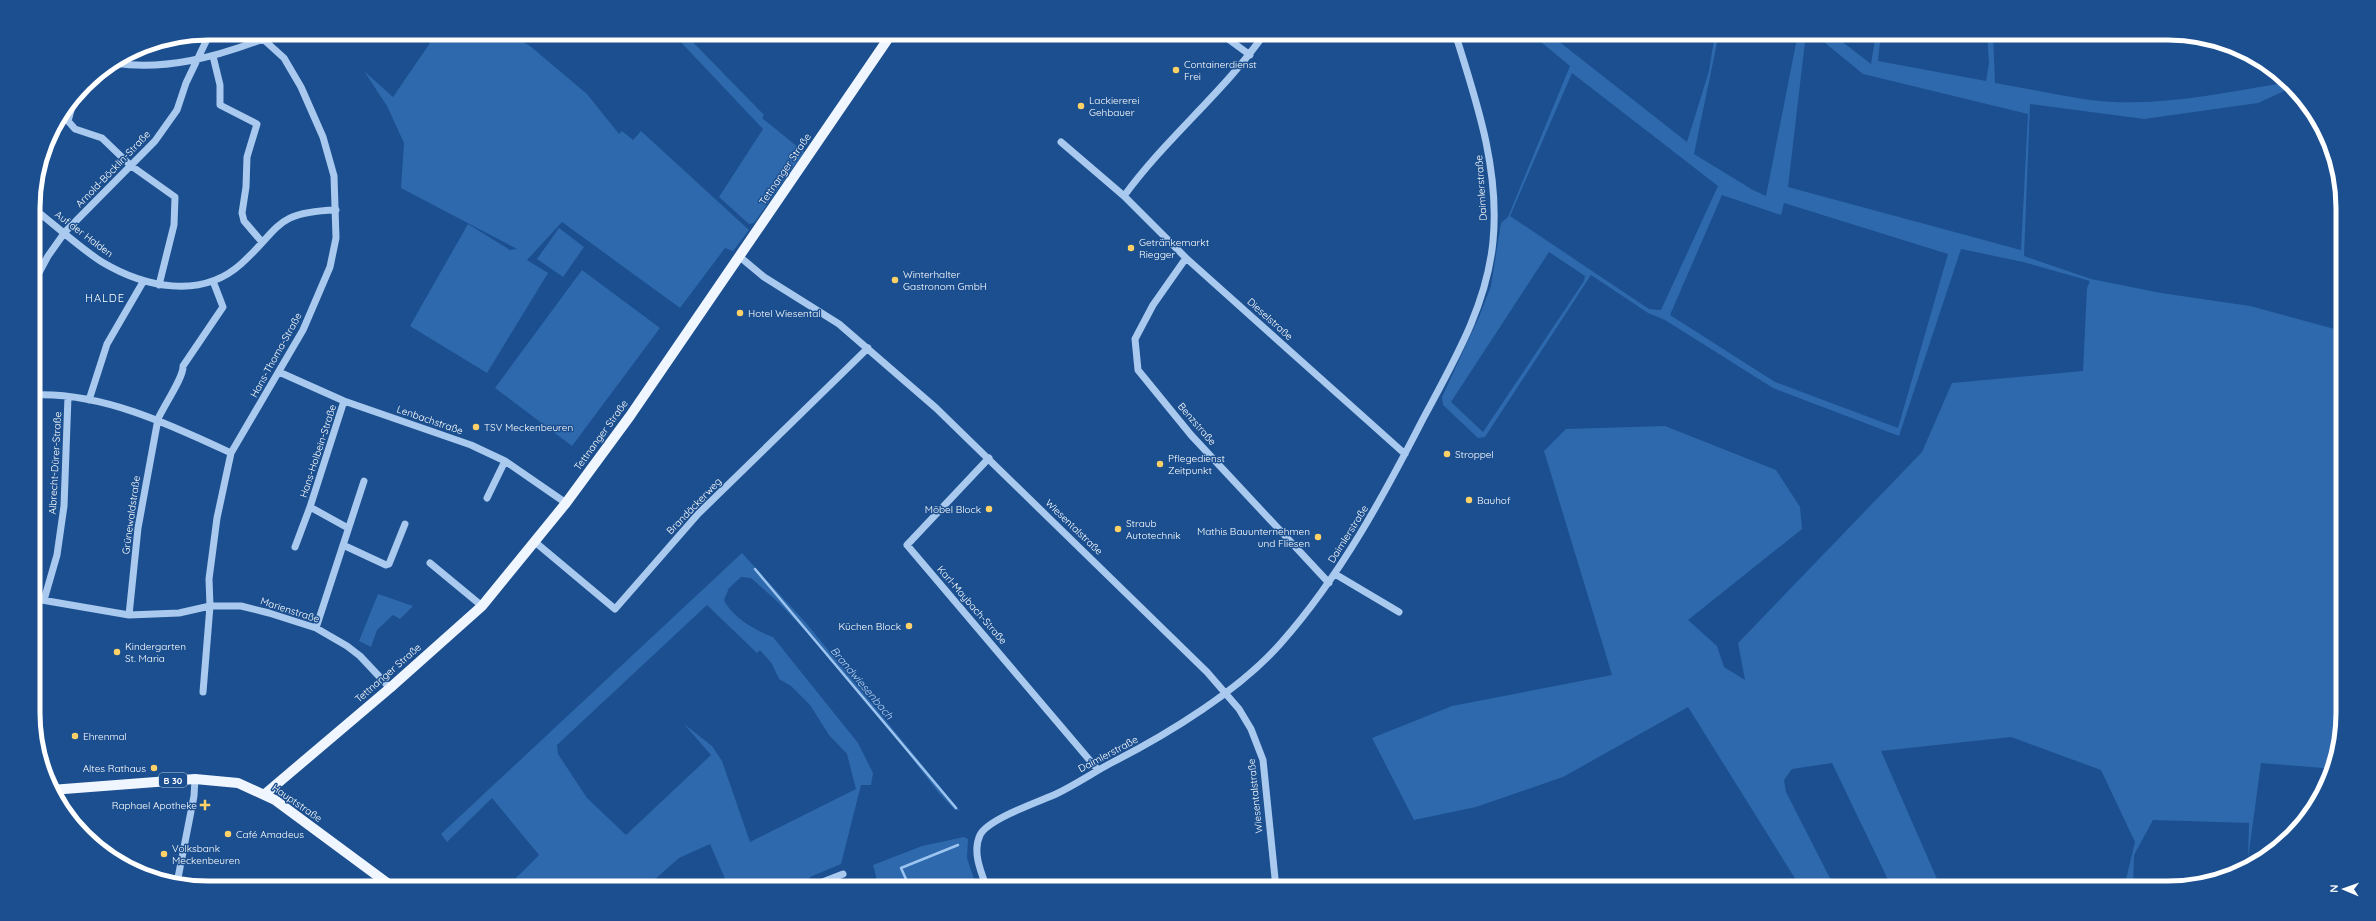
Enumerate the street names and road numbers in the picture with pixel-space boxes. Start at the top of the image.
street label: Arnold-Böcklin-Straße [73,128,153,210]
street label: Tettnanger Straße [756,130,814,207]
street label: Daimlerstraße [1472,154,1490,221]
street label: Auf der Halden [52,208,116,260]
street label: Dieselstraße [1244,295,1296,343]
street label: Hans-Thoma-Straße [247,310,305,400]
street label: Tettnanger Straße [571,397,631,473]
street label: Benzstraße [1175,400,1219,448]
street label: Hans-Holbein-Straße [297,402,339,499]
street label: Lenbachstraße [395,403,465,438]
street label: Albrecht-Dürer-Straße [46,411,64,515]
street label: Grünewaldstraße [119,474,143,555]
street label: Brandäckerweg [664,475,724,537]
street label: Wiesentalstraße [1043,496,1106,558]
street label: Daimlerstraße [1325,502,1371,565]
street label: Karl-Maybach-Straße [934,563,1010,647]
street label: Marienstraße [259,594,321,626]
street label: Tettnanger Straße [352,640,424,705]
street label: Daimlerstraße [1076,733,1140,775]
street label: Wiesentalstraße [1245,758,1265,834]
road number: B 30 [159,773,187,787]
street label: Hauptstraße [269,781,325,825]

